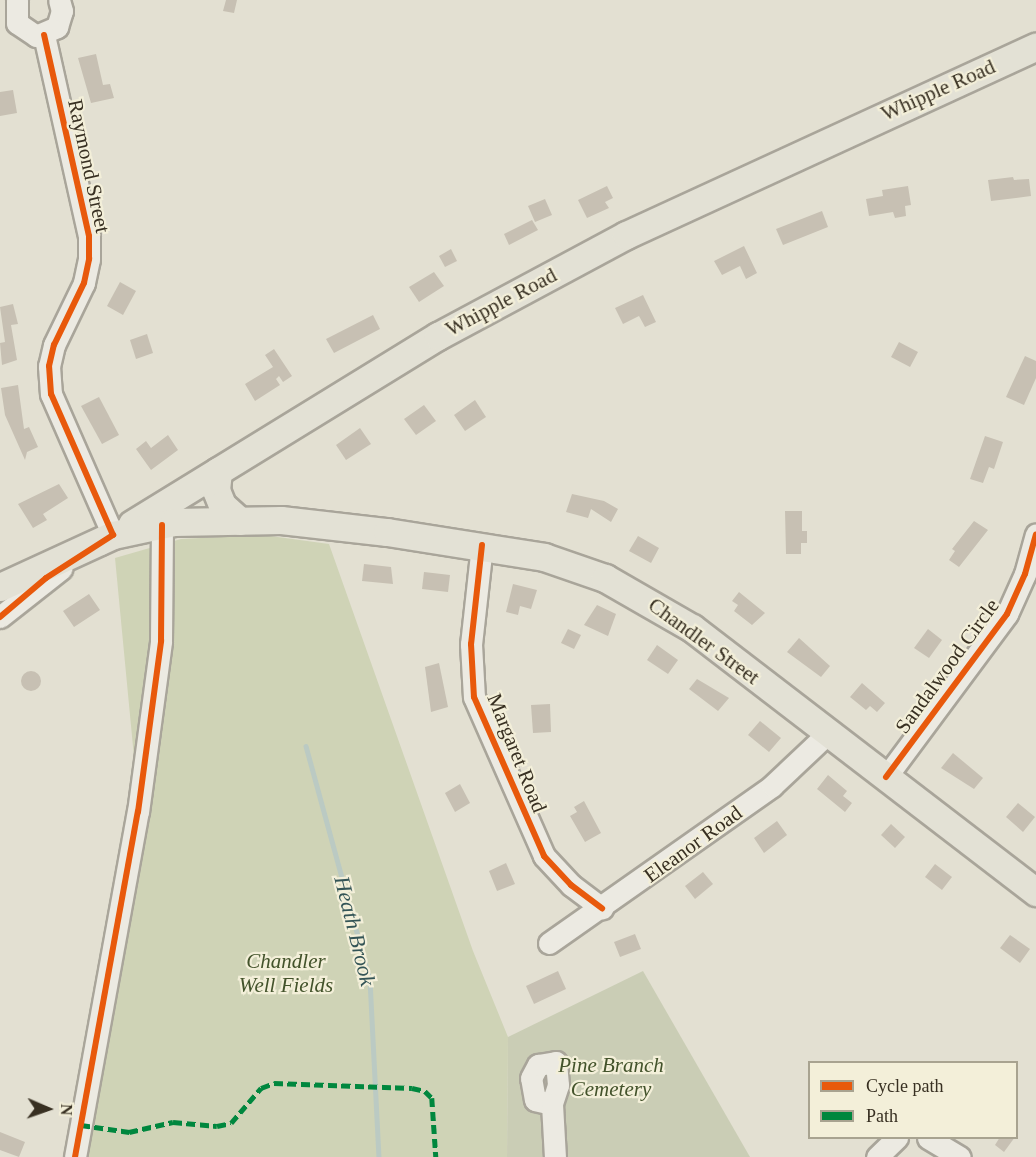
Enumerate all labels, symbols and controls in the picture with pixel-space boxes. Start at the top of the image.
street label: Whipple Road [877,54,999,126]
street label: Raymond Street [63,97,115,235]
street label: Whipple Road [441,262,561,342]
street label: Chandler Street [644,592,764,690]
street label: Sandalwood Circle [890,594,1004,738]
street label: Margaret Road [482,690,552,816]
street label: Eleanor Road [639,800,747,888]
water label: Heath Brook [329,873,381,989]
park label: Chandler Well Fields [239,948,333,998]
park label: Pine Branch Cemetery [558,1052,664,1102]
legend [808,1061,1018,1139]
text: Cycle path [866,1076,943,1096]
north arrow [18,1079,78,1139]
text: N [58,1104,75,1116]
text: Path [866,1106,898,1126]

